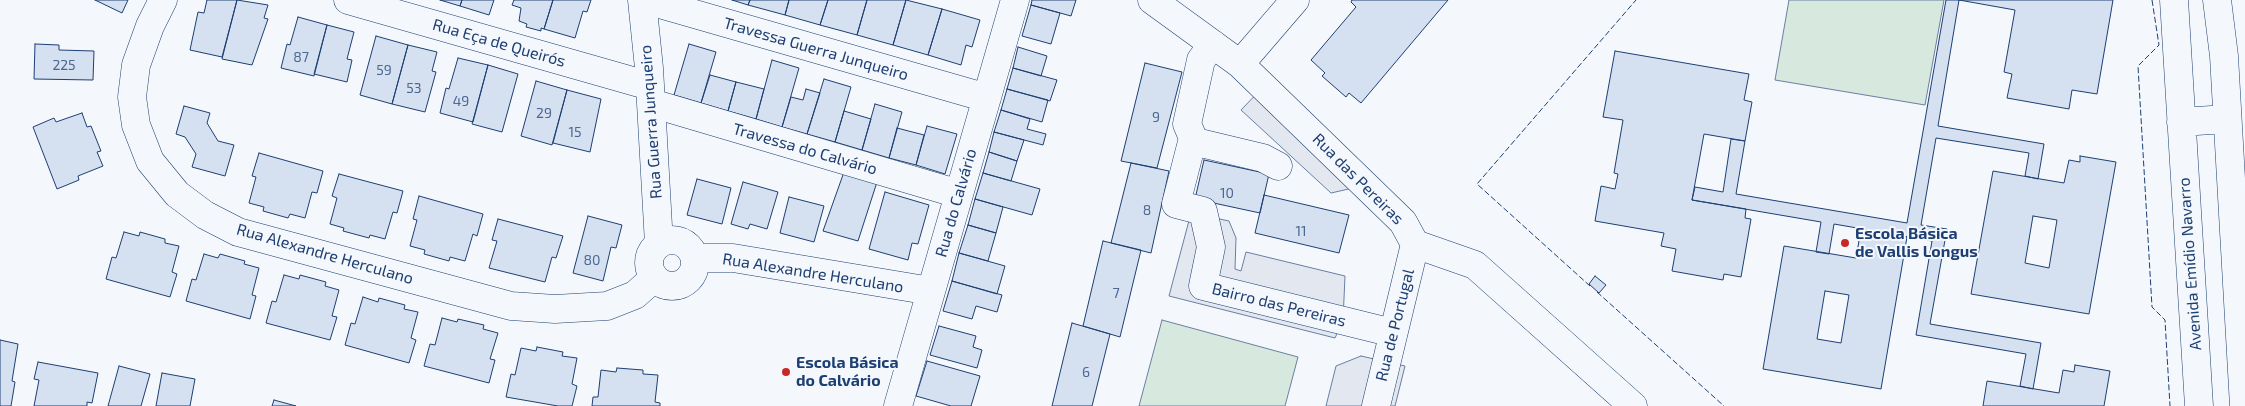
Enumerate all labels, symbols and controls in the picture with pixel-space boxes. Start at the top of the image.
street label: Travessa Guerra Junqueiro [721,13,911,85]
street label: Rua Eça de Queirós [430,15,568,71]
street label: Rua Guerra Junqueiro [636,44,666,200]
house number: 87 [293,49,309,65]
house number: 225 [52,57,76,73]
house number: 59 [376,62,392,78]
house number: 53 [406,80,422,96]
house number: 49 [453,93,469,109]
house number: 29 [536,105,552,121]
house number: 9 [1152,109,1160,125]
street label: Travessa do Calvário [731,119,879,179]
house number: 15 [568,124,582,140]
street label: Rua das Pereiras [1308,129,1408,229]
street label: Rua do Calvário [931,146,981,260]
street label: Avenida Emídio Navarro [2174,177,2206,351]
house number: 10 [1220,185,1234,201]
house number: 8 [1143,202,1151,218]
street label: Rua Alexandre Herculano [234,220,416,288]
house number: 11 [1295,223,1307,239]
place label: Escola Básica de Vallis Longus [1855,224,1978,262]
marker: Escola Básica de Vallis Longus [1839,237,1851,249]
street label: Rua Alexandre Herculano [721,249,905,297]
house number: 80 [584,252,600,268]
street label: Rua de Portugal [1372,267,1418,383]
street label: Bairro das Pereiras [1210,279,1348,331]
house number: 7 [1112,285,1120,301]
place label: Escola Básica do Calvário [796,353,899,391]
house number: 6 [1082,364,1090,380]
marker: Escola Básica do Calvário [780,366,792,378]

